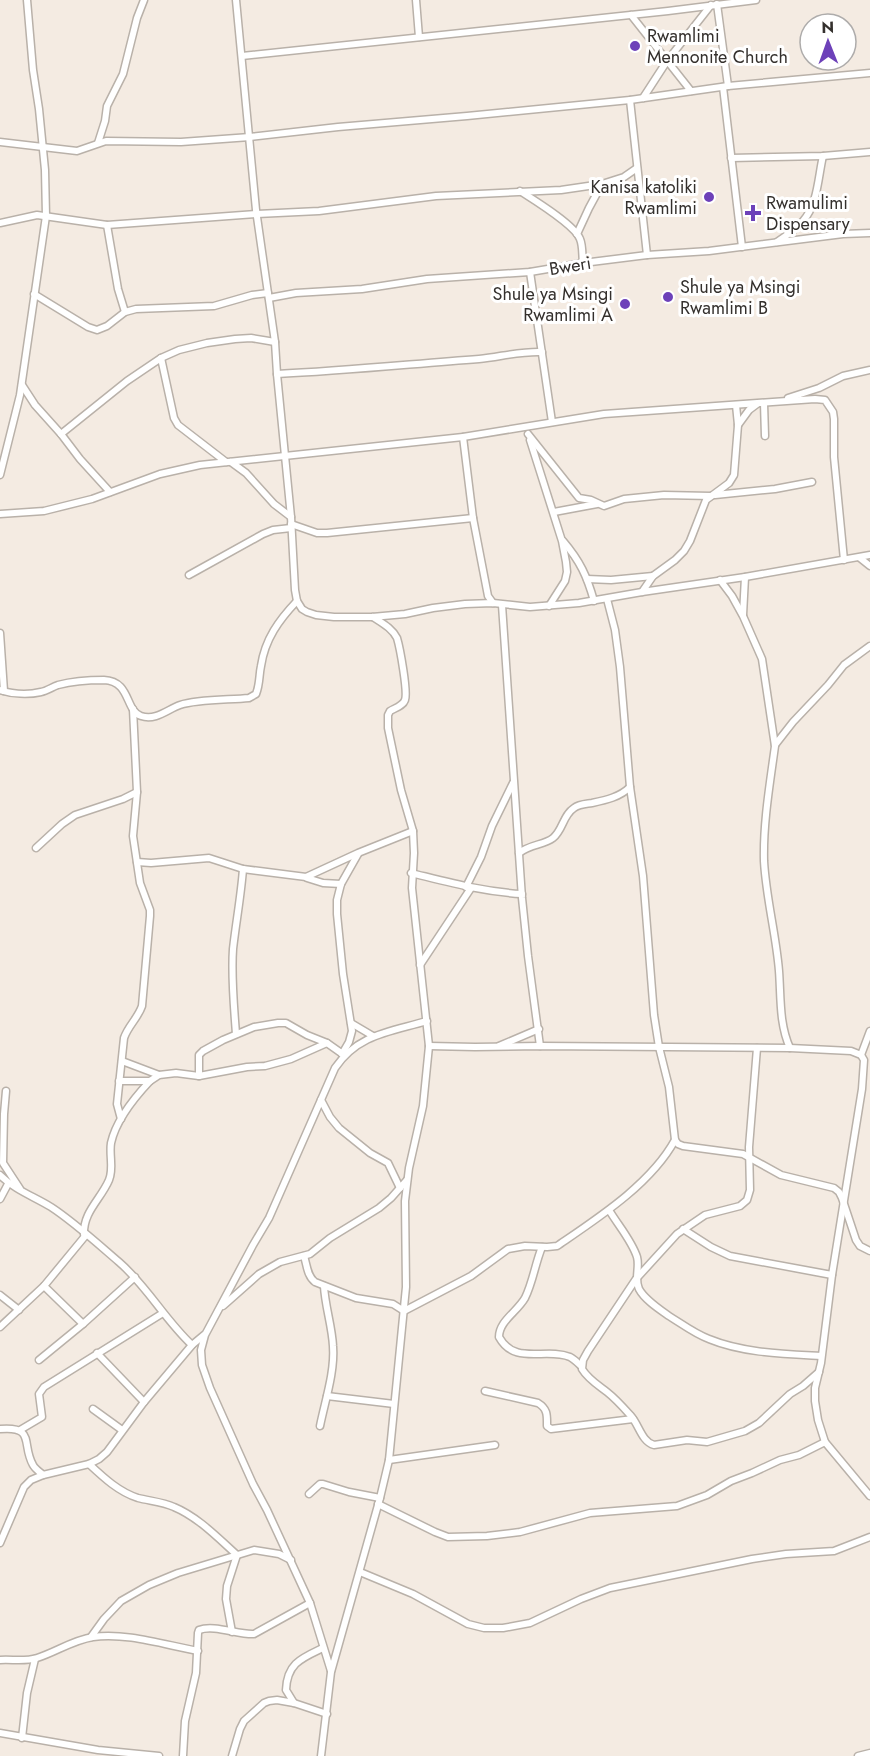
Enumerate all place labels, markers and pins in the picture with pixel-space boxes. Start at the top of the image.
place label: Rwamlimi Mennonite Church [647,23,788,70]
marker: Rwamlimi Mennonite Church [628,39,642,53]
place label: Kanisa katoliki Rwamlimi [591,174,697,221]
marker: Kanisa katoliki Rwamlimi [702,190,716,204]
place label: Rwamulimi Dispensary [766,190,850,237]
marker: Rwamulimi Dispensary [744,204,762,222]
place label: Shule ya Msingi Rwamlimi B [680,274,800,321]
place label: Shule ya Msingi Rwamlimi A [493,281,613,328]
marker: Shule ya Msingi Rwamlimi B [661,290,675,304]
marker: Shule ya Msingi Rwamlimi A [618,297,632,311]

